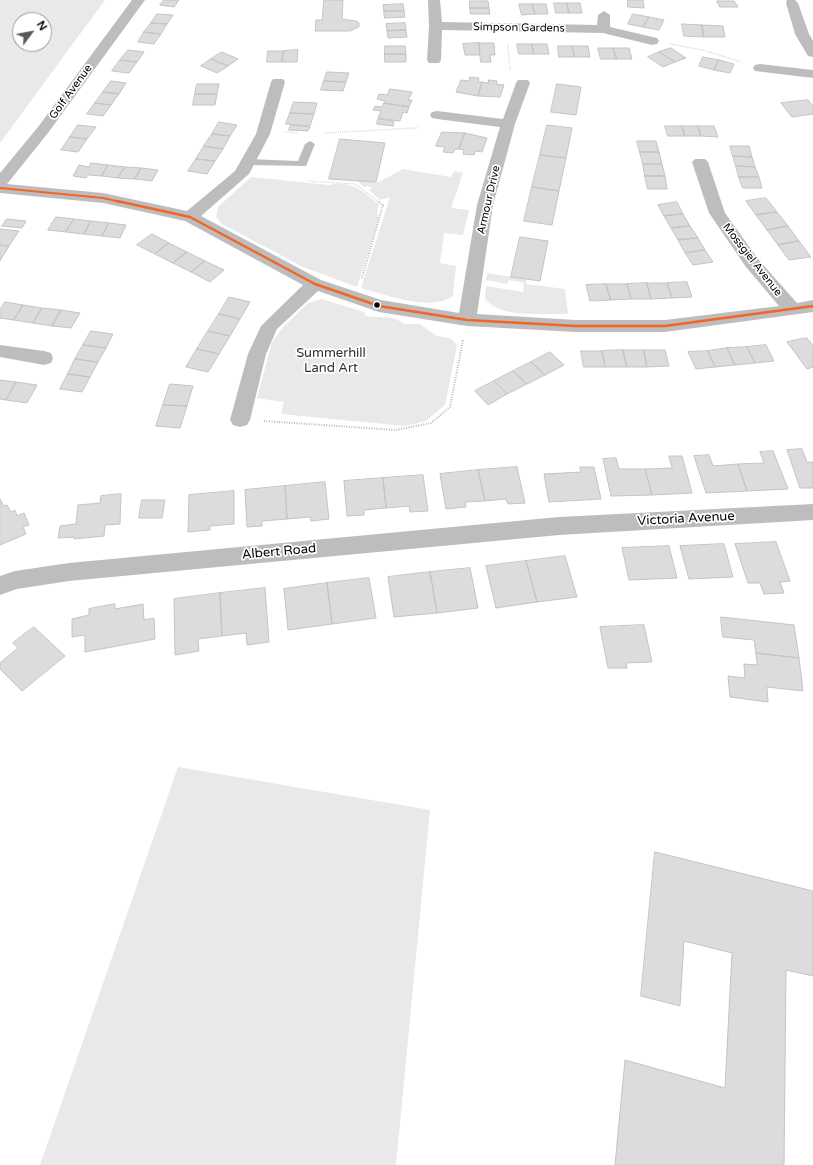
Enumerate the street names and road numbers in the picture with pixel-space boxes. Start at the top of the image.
street label: Simpson Gardens [473,21,565,35]
street label: Golf Avenue [47,62,95,122]
street label: Armour Drive [475,164,503,236]
street label: Mossgiel Avenue [720,221,784,299]
street label: Victoria Avenue [637,509,735,529]
street label: Albert Road [241,541,317,563]

